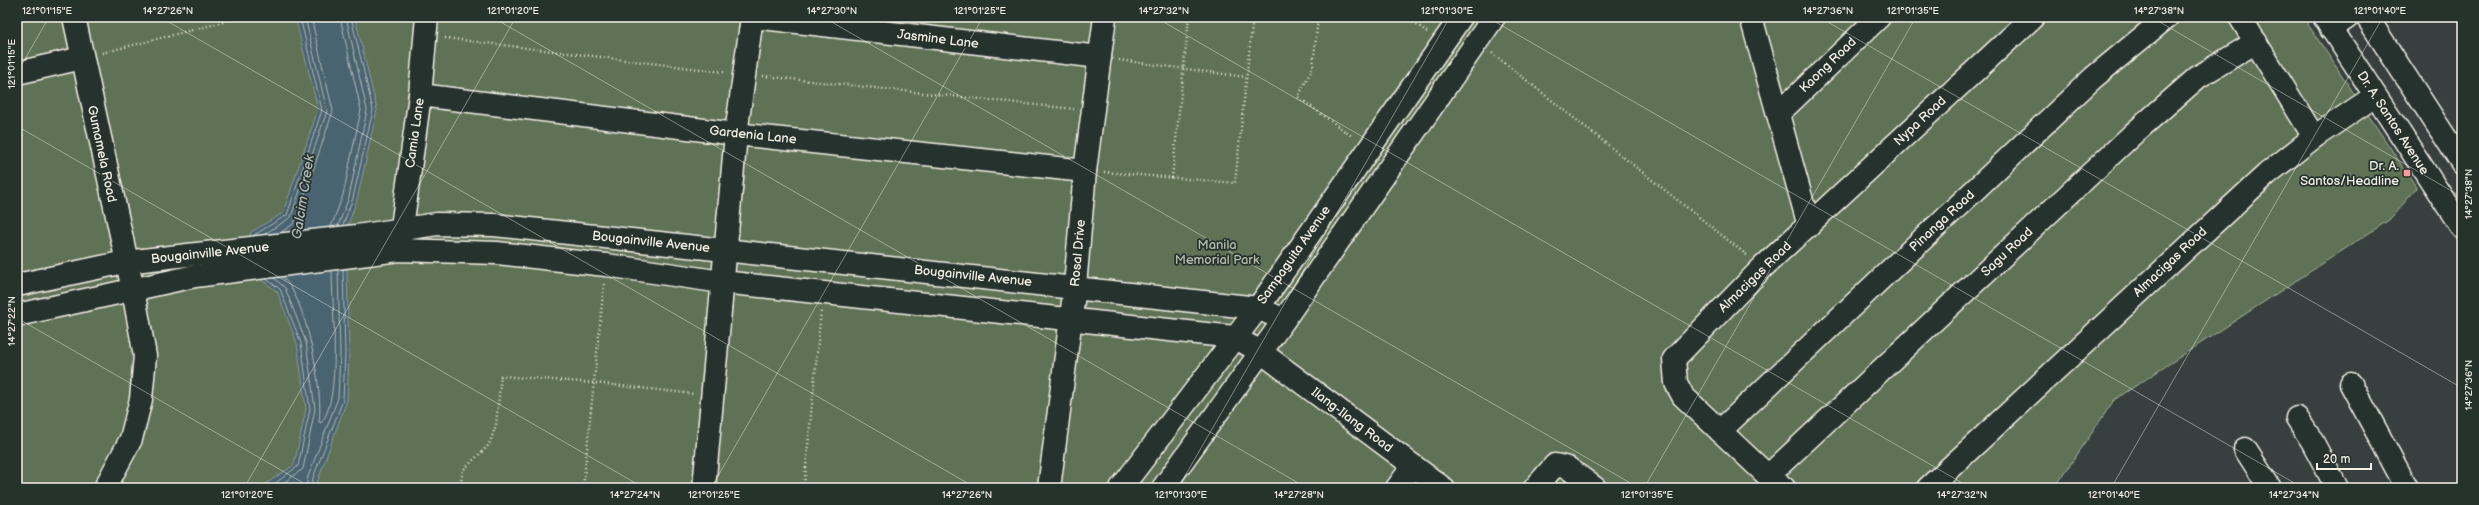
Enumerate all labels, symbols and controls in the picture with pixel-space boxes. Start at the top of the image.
text: 121°01'15"E [22,5,72,17]
text: 14°27'26"N [143,5,193,17]
text: 121°01'20"E [487,5,539,17]
text: 14°27'30"N [807,5,857,17]
text: 121°01'25"E [954,5,1006,17]
text: 14°27'32"N [1139,5,1189,17]
text: 121°01'30"E [1421,5,1474,17]
text: 14°27'36"N [1803,5,1853,17]
text: 121°01'35"E [1887,5,1940,17]
text: 14°27'38"N [2134,5,2184,17]
text: 121°01'40"E [2354,5,2407,17]
street label: Jasmine Lane [896,26,980,52]
street label: Kaong Road [1796,34,1860,96]
text: 121°01'15"E [6,39,18,89]
street label: Dr. A. Santos Avenue [2354,68,2433,178]
street label: Nypa Road [1891,93,1949,149]
street label: Camia Lane [402,97,428,169]
street label: Gumamela Road [84,104,120,204]
street label: Gardenia Lane [709,122,798,148]
water label: Galcim Creek [288,152,318,240]
place label: Dr. A. Santos/Headline [2300,158,2399,189]
marker: Dr. A. Santos/Headline [2402,168,2412,178]
text: 14°27'38"N [2463,169,2475,219]
street label: Pinanga Road [1906,187,1978,255]
street label: Sampaguita Avenue [1254,202,1334,307]
street label: Rosal Drive [1067,218,1089,287]
street label: Sagu Road [1978,224,2036,280]
street label: Almacigas Road [2130,224,2210,300]
street label: Bougainville Avenue [591,228,711,256]
park label: Manila Memorial Park [1175,237,1260,268]
street label: Almacigas Road [1715,238,1795,316]
street label: Bougainville Avenue [150,239,270,267]
street label: Bougainville Avenue [913,262,1033,290]
text: 14°27'22"N [6,296,18,346]
text: 14°27'36"N [2463,360,2475,410]
street label: Ilang-Ilang Road [1308,384,1396,456]
scale bar [2317,445,2371,471]
text: 20 m [2323,452,2350,467]
text: 121°01'20"E [221,489,273,501]
text: 14°27'24"N [610,489,660,501]
text: 121°01'25"E [688,489,740,501]
text: 14°27'26"N [942,489,992,501]
text: 121°01'30"E [1155,489,1208,501]
text: 14°27'28"N [1274,489,1324,501]
text: 121°01'35"E [1621,489,1674,501]
text: 14°27'32"N [1937,489,1987,501]
text: 121°01'40"E [2088,489,2141,501]
text: 14°27'34"N [2269,489,2319,501]

